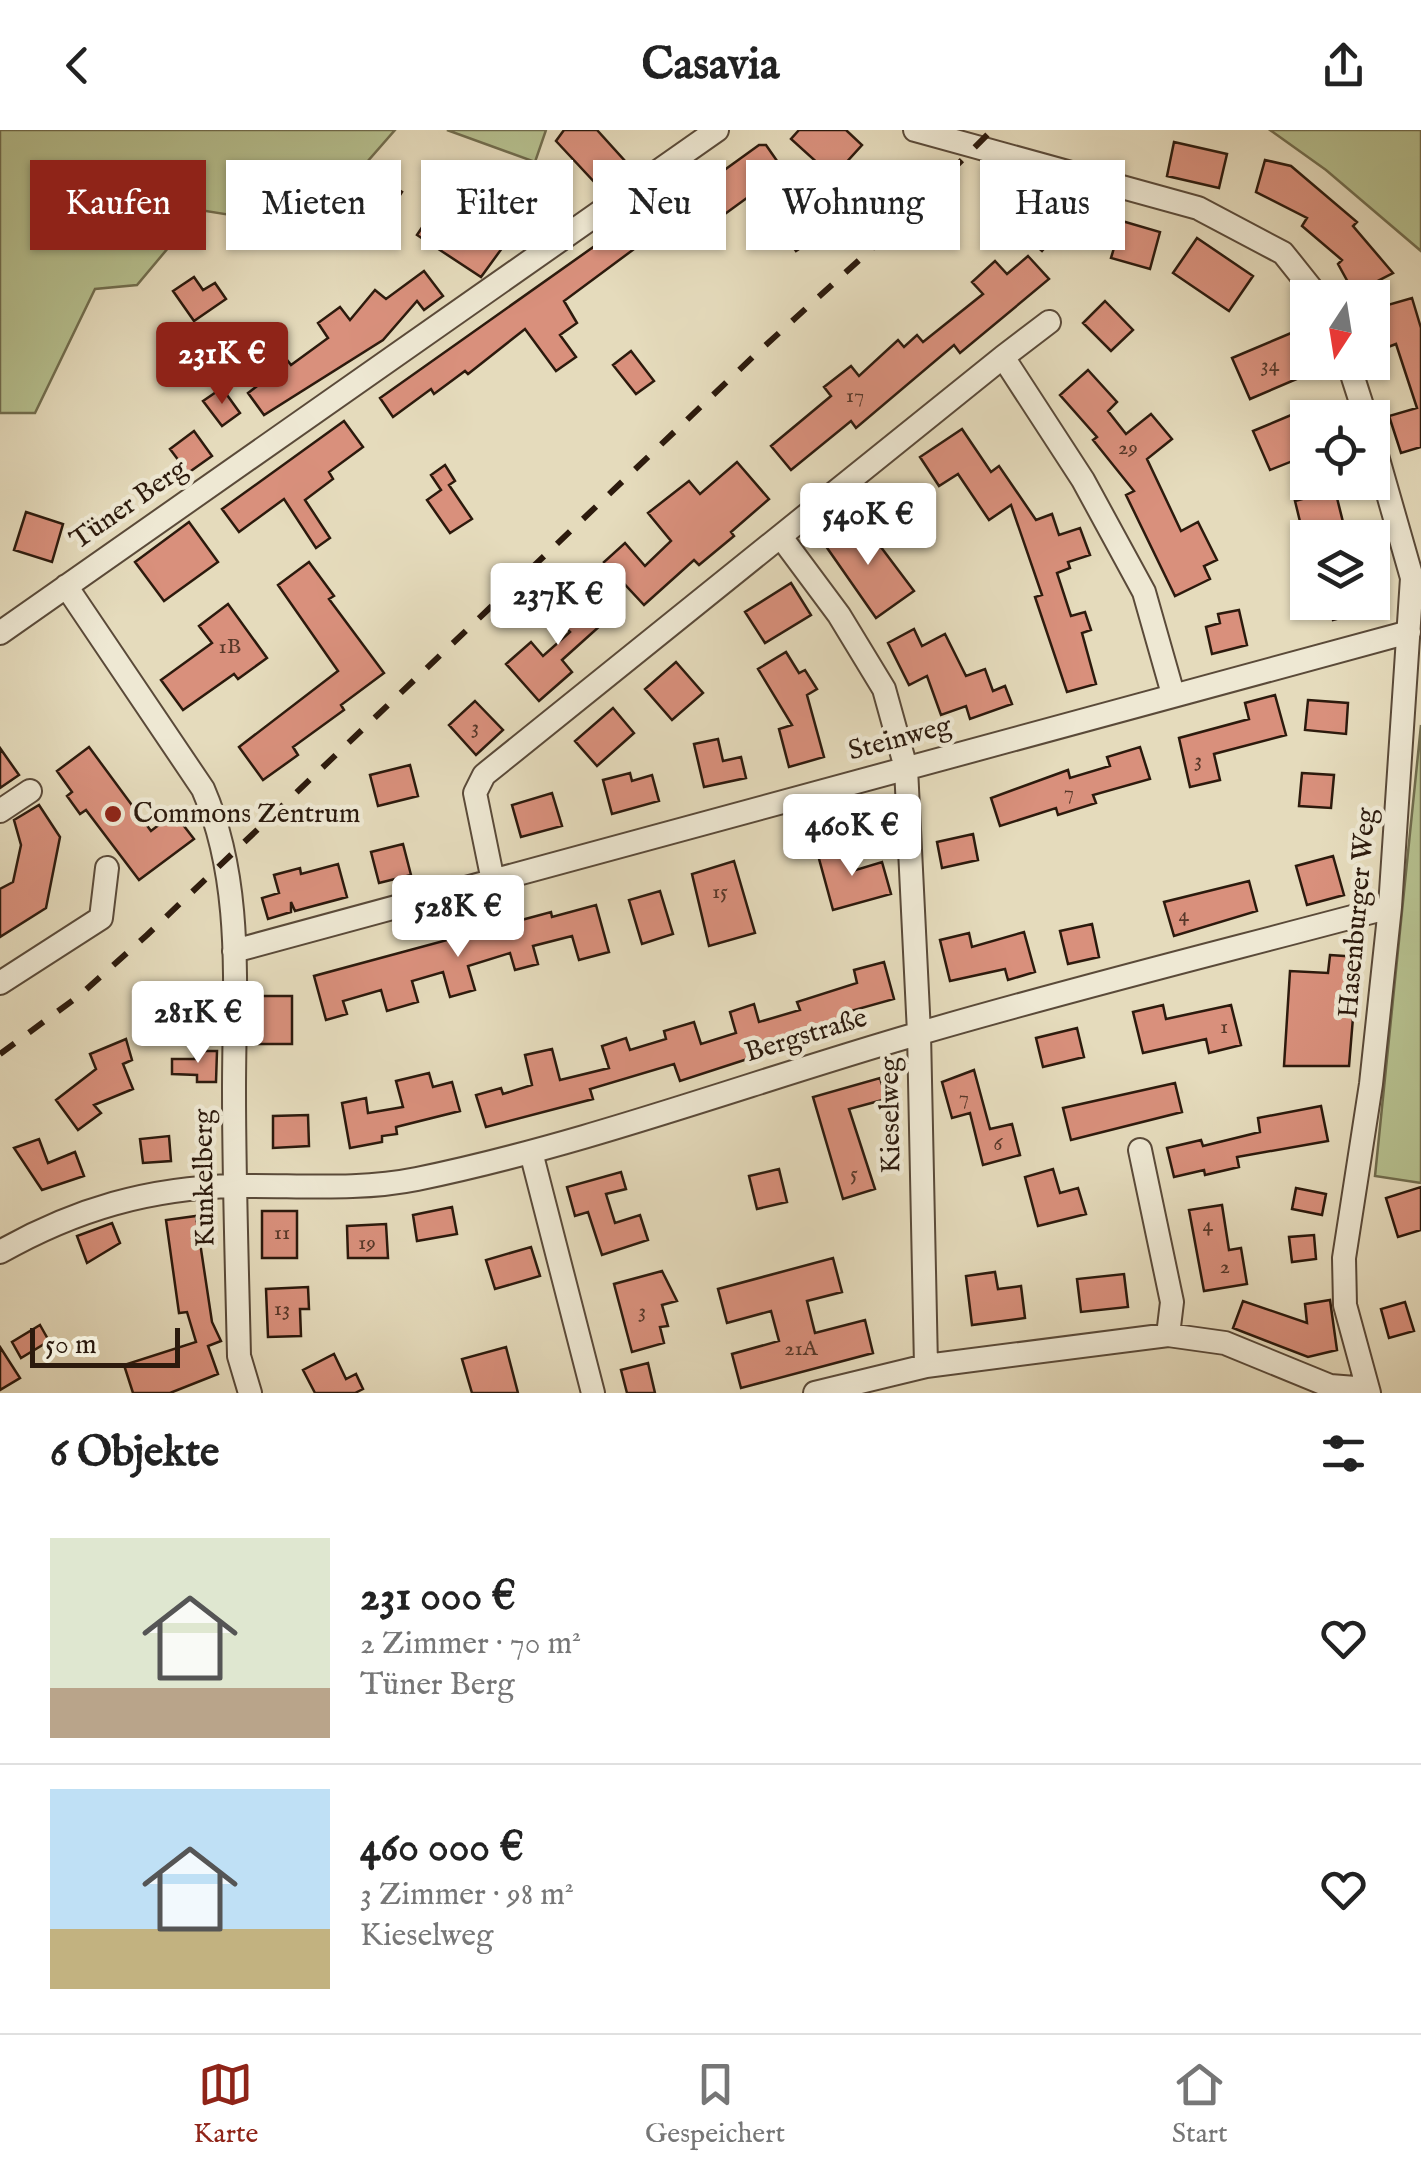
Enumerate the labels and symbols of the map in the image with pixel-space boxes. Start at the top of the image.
north arrow [1290,280,1390,380]
pin: 231K € [141,322,303,407]
house number: 34 [1260,351,1280,379]
house number: 17 [846,382,864,410]
house number: 29 [1118,434,1138,462]
street label: Tüner Berg [64,451,195,558]
pin: 540K € [787,483,949,568]
pin: 237K € [477,563,639,648]
house number: 1B [219,633,241,661]
street label: Steinweg [845,708,956,770]
house number: 3 [471,713,479,741]
house number: 3 [1194,746,1202,774]
house number: 7 [1064,779,1074,807]
pin: 460K € [771,794,933,879]
place label: Commons Zentrum [133,797,361,832]
marker: Commons Zentrum [102,803,124,825]
street label: Hasenburger Weg [1331,806,1385,1020]
pin: 528K € [377,875,539,960]
house number: 15 [712,878,728,906]
house number: 4 [1179,901,1190,929]
pin: 281K € [117,981,279,1066]
street label: Bergstraße [741,1001,871,1071]
house number: 1 [1220,1013,1228,1041]
street label: Kieselweg [872,1056,910,1174]
house number: 7 [959,1084,969,1112]
street label: Kunkelberg [186,1108,224,1247]
house number: 6 [993,1130,1003,1158]
house number: 5 [850,1160,858,1188]
house number: 4 [1203,1211,1214,1239]
house number: 11 [274,1219,290,1247]
house number: 19 [358,1229,376,1257]
house number: 2 [1220,1253,1230,1281]
house number: 13 [274,1295,290,1323]
house number: 3 [638,1297,646,1325]
scale bar [30,1323,180,1368]
house number: 21A [784,1335,819,1363]

